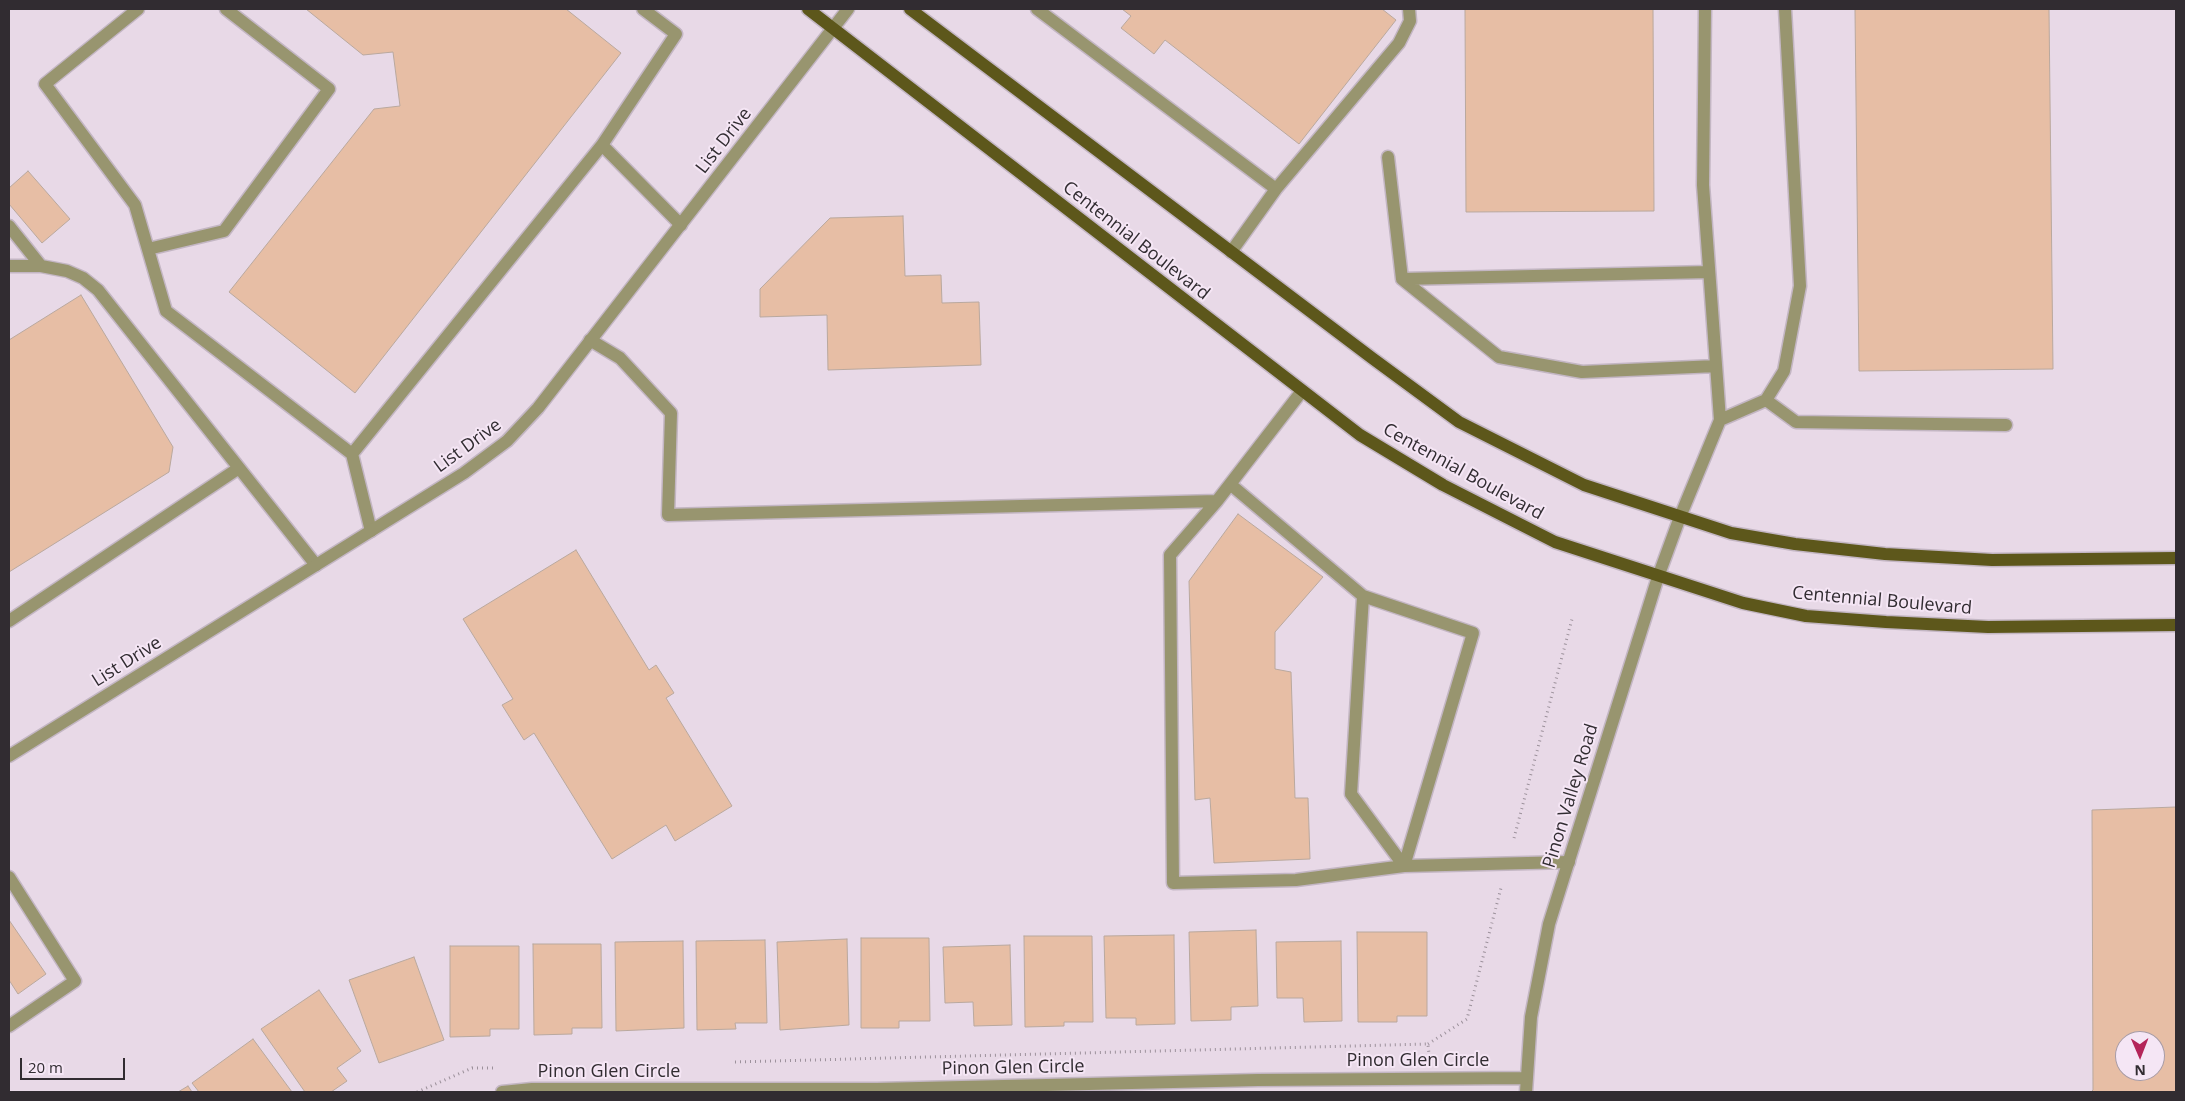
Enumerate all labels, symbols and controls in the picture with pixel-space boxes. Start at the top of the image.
street label: List Drive [692,104,756,178]
street label: Centennial Boulevard [1058,177,1214,305]
street label: List Drive [430,414,506,478]
street label: Centennial Boulevard [1379,419,1547,525]
street label: Centennial Boulevard [1791,582,1973,620]
street label: List Drive [88,632,166,692]
street label: Pinon Valley Road [1539,721,1603,871]
north arrow [2115,1031,2165,1081]
scale bar [22,1048,128,1080]
street label: Pinon Glen Circle [1347,1050,1489,1072]
street label: Pinon Glen Circle [941,1056,1085,1080]
text: 20 m [28,1057,63,1077]
street label: Pinon Glen Circle [538,1061,680,1083]
text: N [2134,1061,2146,1080]

